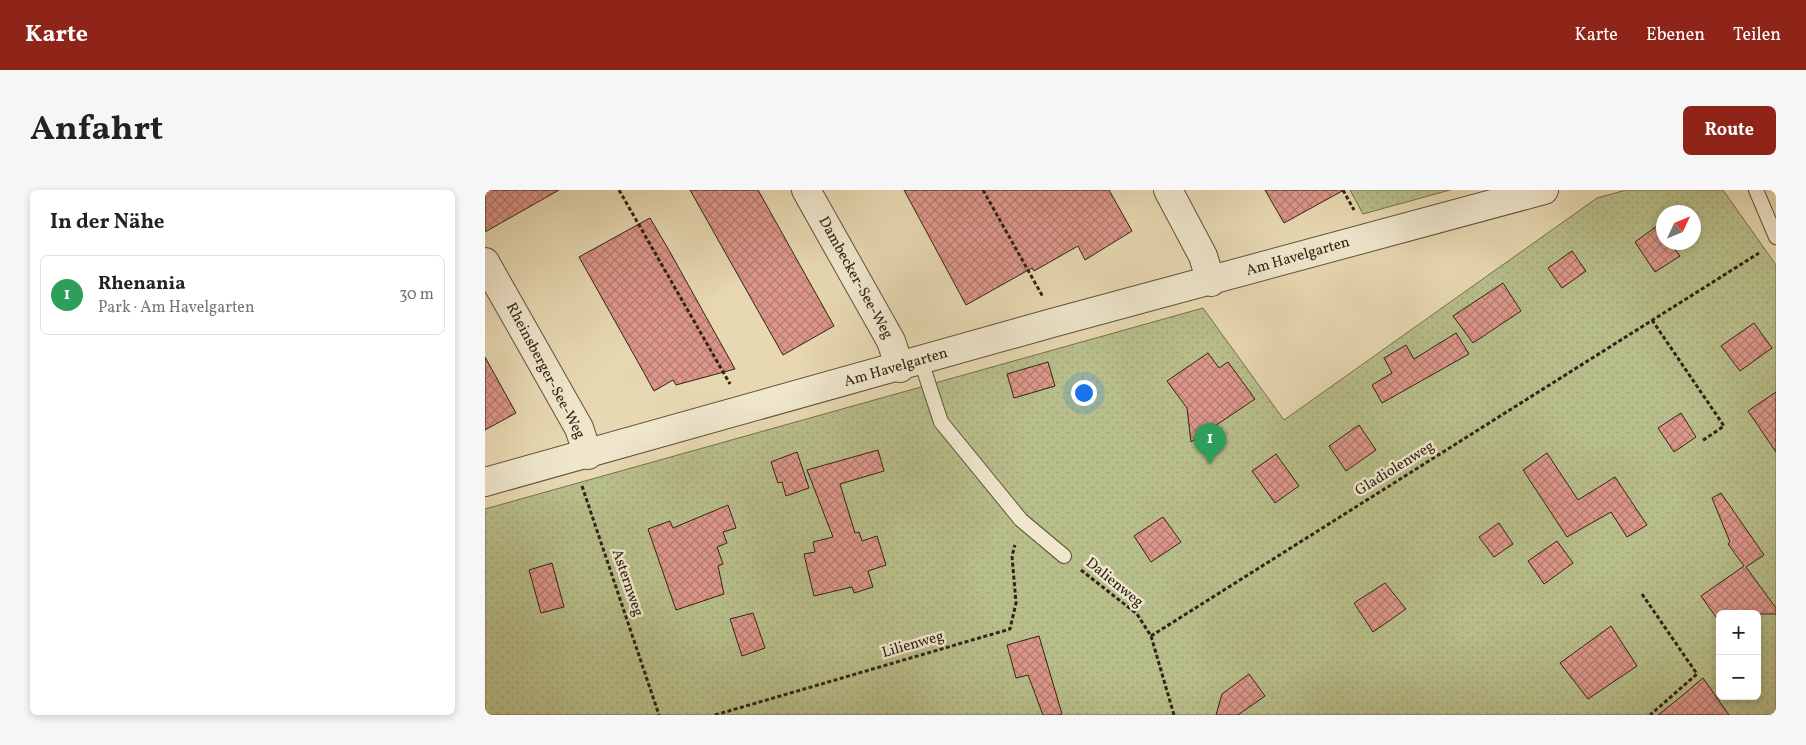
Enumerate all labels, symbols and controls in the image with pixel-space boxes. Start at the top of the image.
text: Karte [25,18,88,52]
text: Karte [1574,23,1618,48]
text: Ebenen [1646,23,1705,48]
text: Teilen [1733,23,1781,48]
text: Anfahrt [30,106,163,154]
button: Route [1683,106,1776,155]
north arrow [1656,205,1701,250]
text: In der Nähe [50,208,165,237]
street label: Dambecker-See-Weg [813,213,898,343]
street label: Am Havelgarten [1244,232,1352,282]
text: Rhenania [98,271,186,297]
text: 1 [64,284,70,306]
text: 30 m [399,284,434,306]
text: Park · Am Havelgarten [98,297,254,319]
street label: Rheinsberger-See-Weg [500,299,590,443]
street label: Am Havelgarten [842,343,950,393]
your location [1071,380,1097,406]
pin: 1 [1194,423,1226,464]
street label: Gladiolenweg [1351,436,1439,502]
street label: Asternweg [606,546,648,620]
street label: Dalienweg [1081,553,1148,613]
map controls [1716,610,1761,700]
button: + [1716,610,1761,655]
street label: Lilienweg [880,626,947,664]
button: − [1716,655,1761,700]

